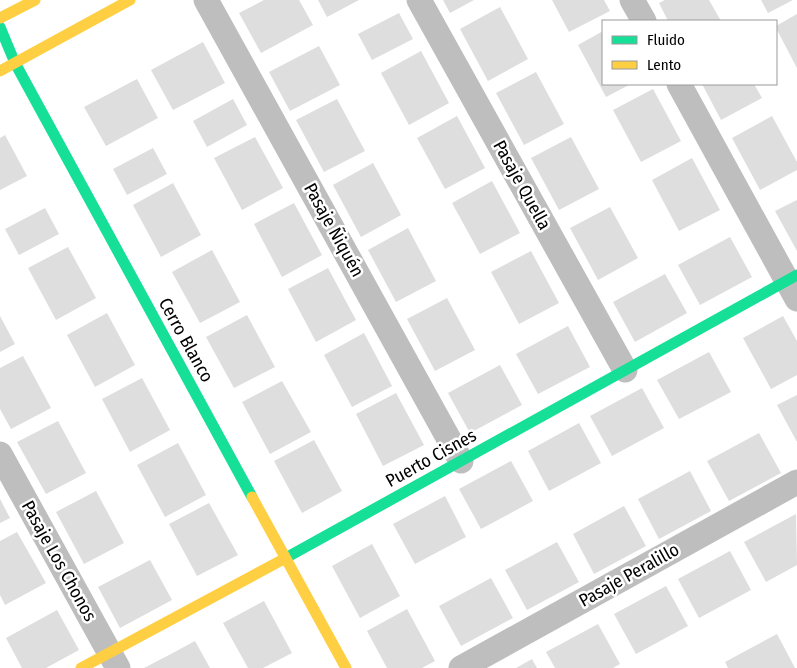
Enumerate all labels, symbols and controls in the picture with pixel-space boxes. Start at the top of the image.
legend [602,20,777,85]
text: Fluido [647,31,685,49]
text: Lento [647,56,681,74]
street label: Pasaje Quella [488,136,556,234]
street label: Pasaje Ñiquén [299,179,369,281]
street label: Cerro Blanco [154,294,218,386]
street label: Puerto Cisnes [382,424,480,492]
street label: Pasaje Los Chonos [17,497,101,625]
street label: Pasaje Peralillo [575,538,683,612]

